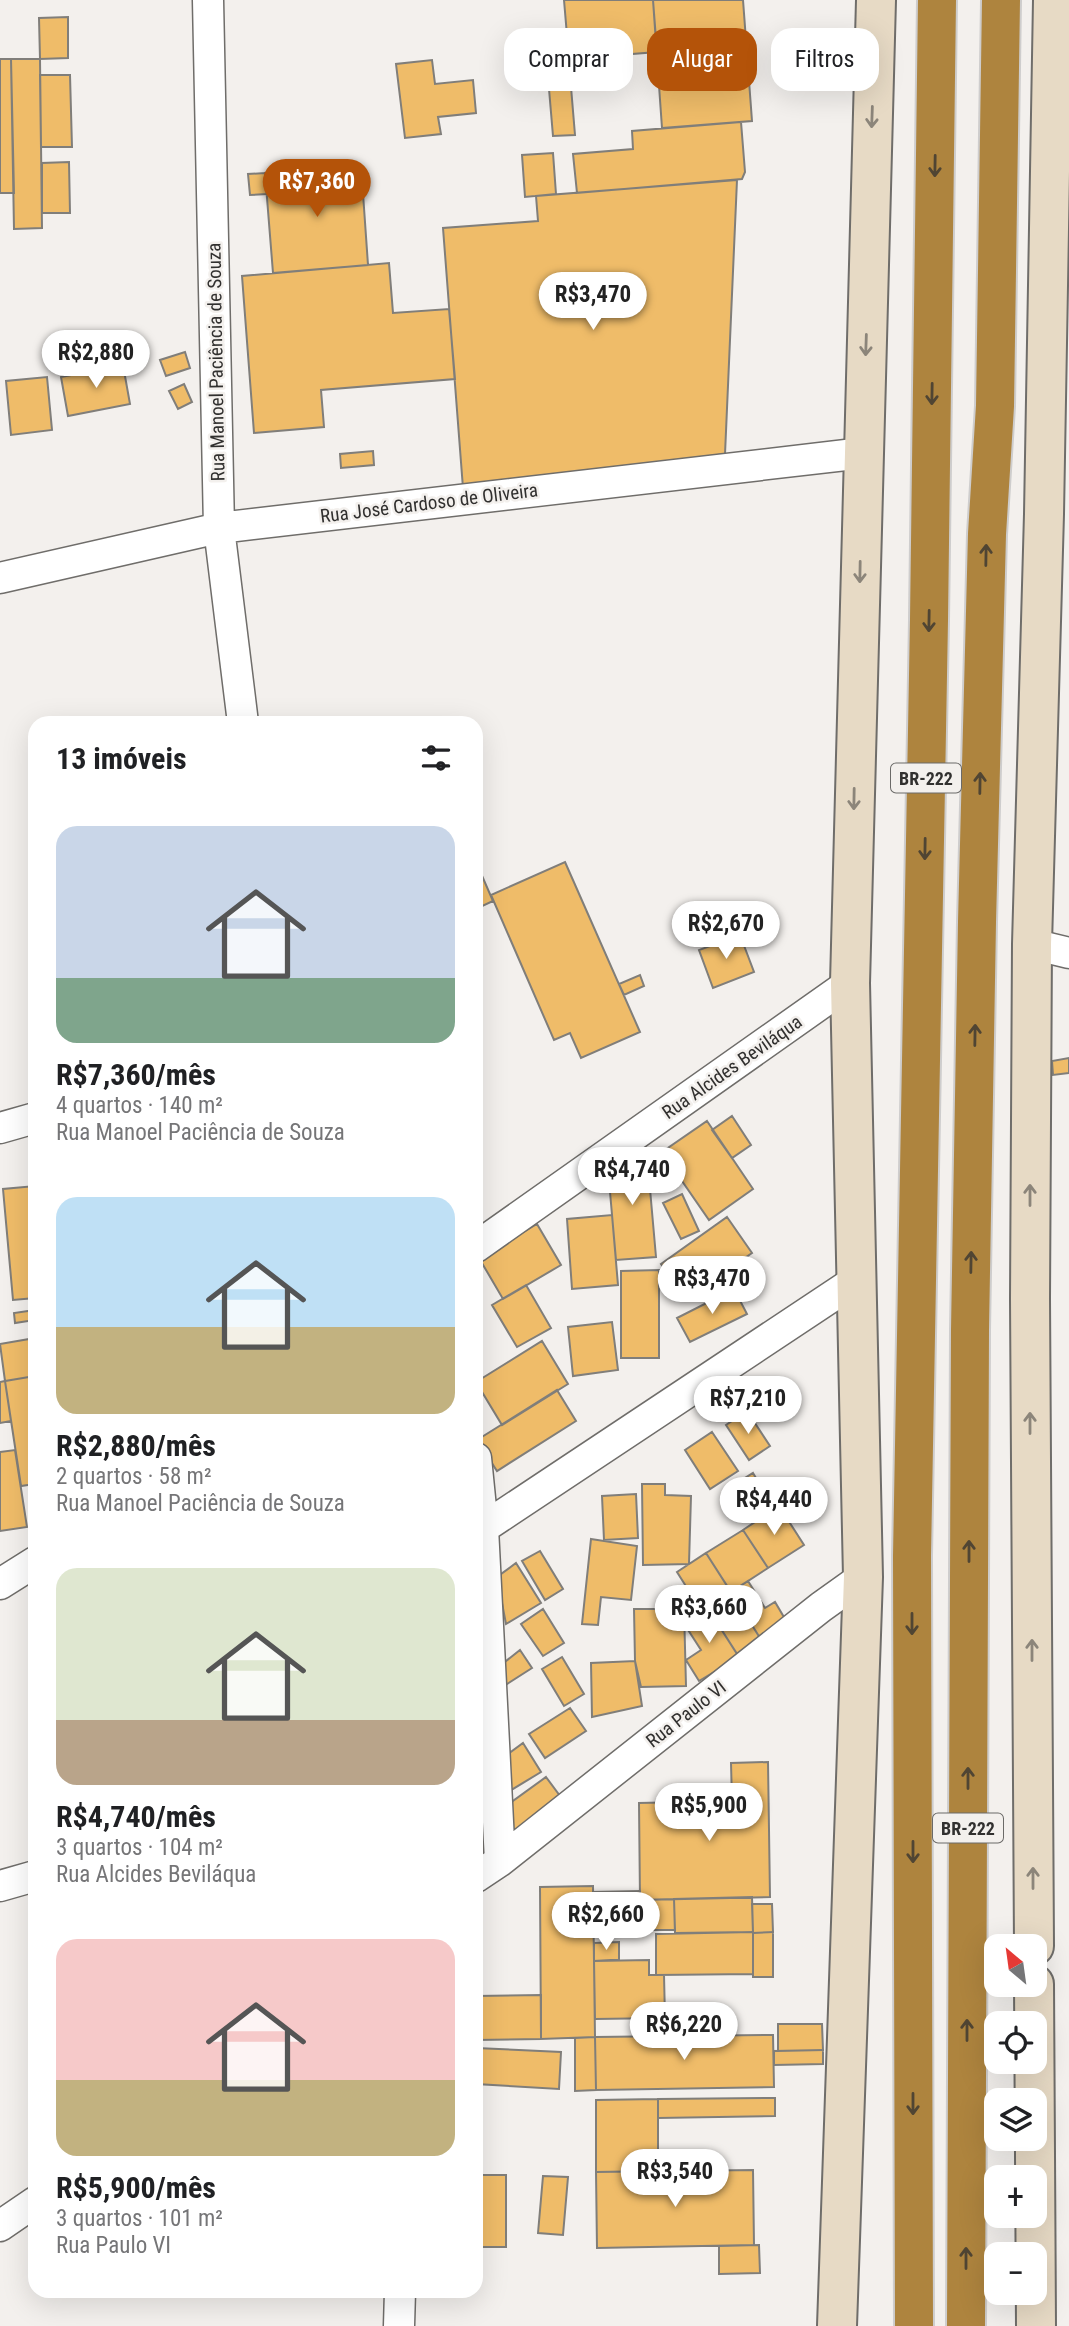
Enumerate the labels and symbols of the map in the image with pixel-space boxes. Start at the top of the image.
one-way arrow [866,105,879,128]
one-way arrow [928,154,942,177]
pin: R$7,360 [252,160,382,219]
street label: Rua Manoel Paciência de Souza [202,242,230,482]
pin: R$3,470 [528,272,658,332]
pin: R$2,880 [31,330,161,390]
one-way arrow [859,333,873,356]
one-way arrow [925,382,939,405]
street label: Rua José Cardoso de Oliveira [319,478,539,528]
one-way arrow [979,544,993,567]
one-way arrow [853,560,867,583]
one-way arrow [922,609,936,632]
road number: BR-222 [891,764,961,792]
one-way arrow [973,771,987,794]
one-way arrow [848,788,861,811]
one-way arrow [918,837,931,860]
pin: R$2,670 [661,902,791,961]
street label: Rua Alcides Beviláqua [658,1010,806,1124]
one-way arrow [968,1023,982,1046]
pin: R$4,740 [567,1148,697,1207]
one-way arrow [1023,1184,1037,1207]
one-way arrow [964,1251,978,1274]
pin: R$3,470 [647,1256,777,1316]
pin: R$7,210 [683,1376,813,1436]
one-way arrow [1023,1412,1037,1435]
pin: R$4,440 [709,1478,839,1537]
one-way arrow [962,1540,976,1563]
pin: R$3,660 [644,1586,774,1645]
one-way arrow [905,1612,919,1635]
one-way arrow [1025,1639,1039,1662]
street label: Rua Paulo VI [641,1676,731,1752]
one-way arrow [961,1767,975,1790]
pin: R$5,900 [644,1784,774,1843]
road number: BR-222 [933,1814,1003,1842]
one-way arrow [906,1840,920,1863]
one-way arrow [1027,1867,1040,1890]
pin: R$2,660 [541,1892,671,1952]
north arrow [984,1934,1046,1997]
pin: R$6,220 [619,2002,749,2062]
one-way arrow [960,2019,974,2042]
one-way arrow [906,2092,920,2115]
pin: R$3,540 [610,2150,740,2209]
one-way arrow [960,2247,973,2270]

